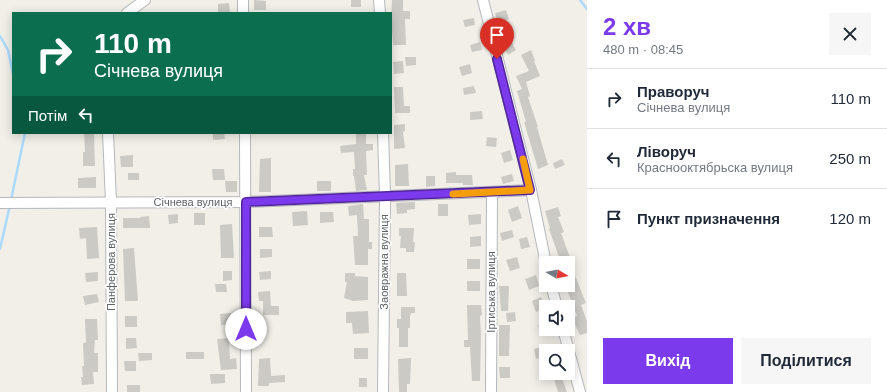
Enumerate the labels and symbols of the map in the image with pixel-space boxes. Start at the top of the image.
pin [480,18,514,59]
street label: Січнева вулиця [154,196,232,208]
street label: Панферова вулиця [105,213,117,311]
street label: Заовражна вулиця [378,214,390,310]
street label: Іртиська вулиця [485,251,497,333]
north arrow [539,256,575,292]
position arrow [225,308,267,350]

